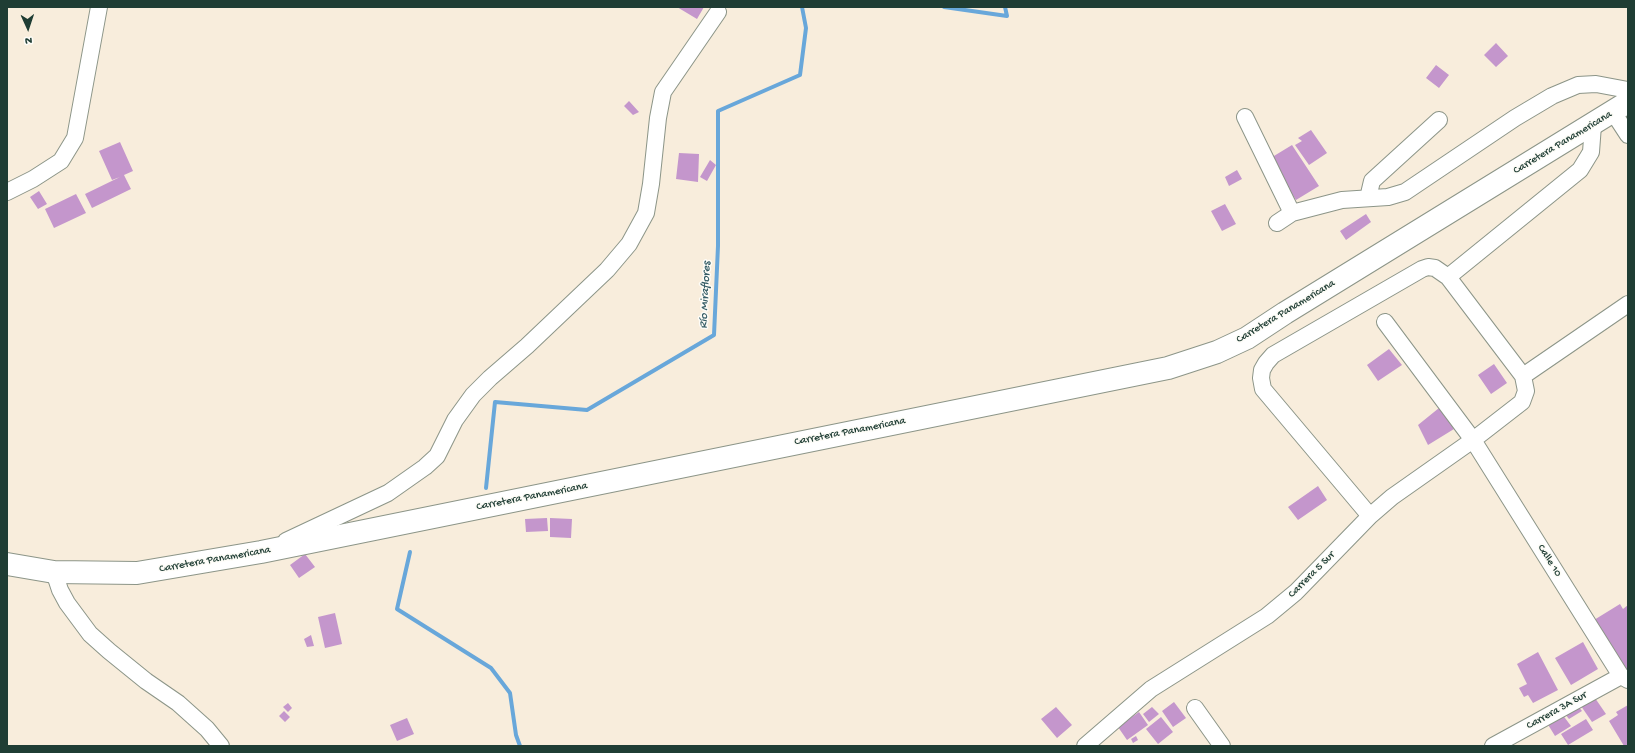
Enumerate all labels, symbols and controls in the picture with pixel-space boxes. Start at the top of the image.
north arrow [8,8,48,48]
text: N [25,34,33,46]
street label: Carretera Panamericana [1511,108,1615,178]
water label: Río Miraflores [697,261,715,329]
street label: Carretera Panamericana [1234,277,1338,347]
street label: Carretera Panamericana [793,415,907,449]
street label: Carretera Panamericana [475,480,589,514]
street label: Calle 10 [1534,542,1564,580]
street label: Carretera Panamericana [158,544,272,576]
street label: Carrera 5 Sur [1286,549,1338,601]
street label: Carrera 3A Sur [1524,689,1590,733]

